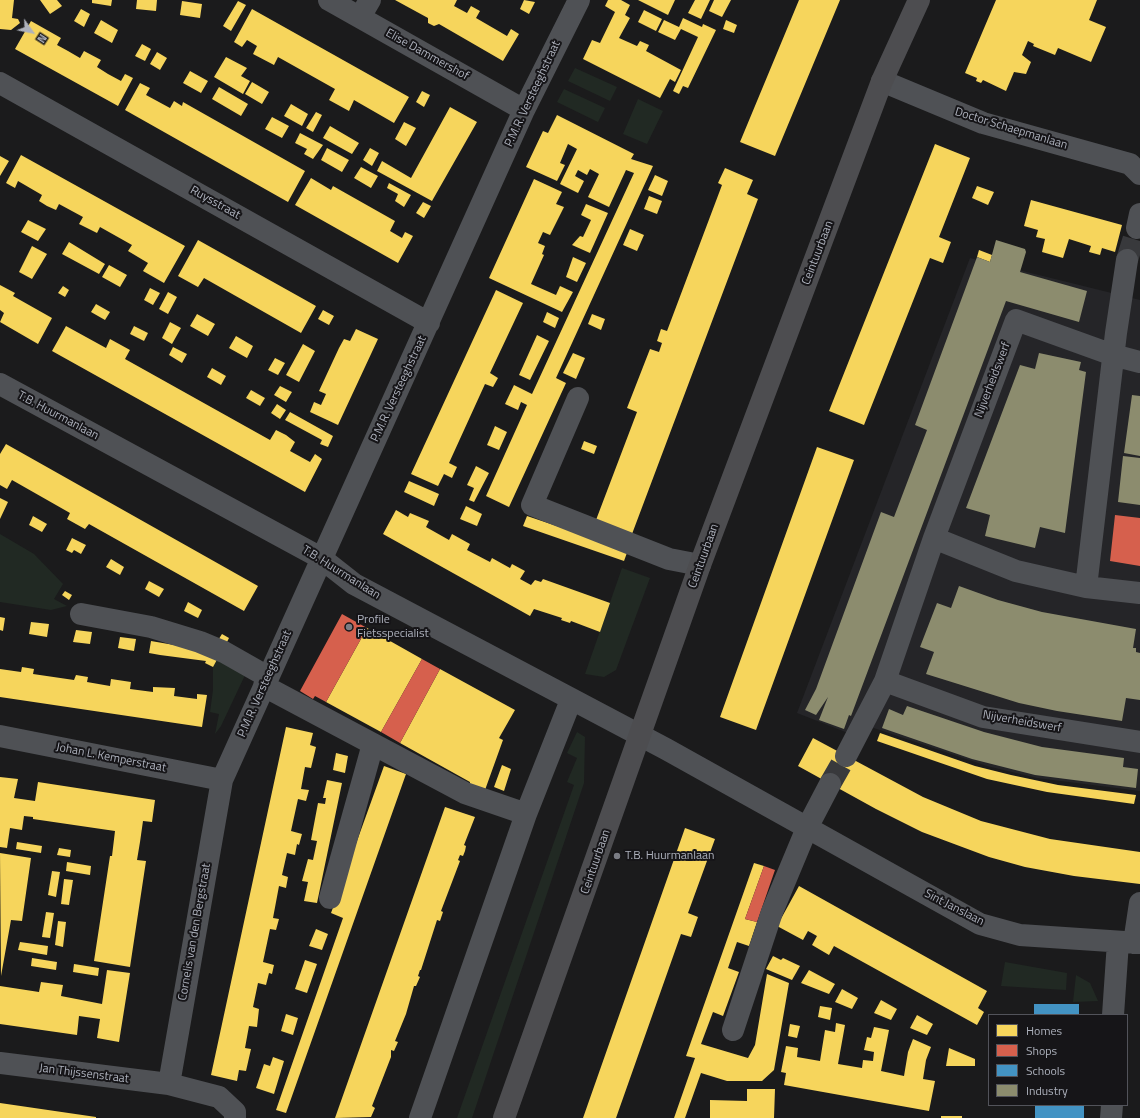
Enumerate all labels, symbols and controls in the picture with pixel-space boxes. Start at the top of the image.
north arrow [12,12,52,52]
street label: Elise Dammershof [383,26,471,84]
text: N [33,31,51,46]
street label: P.M.R. Versteeghstraat [502,39,564,149]
street label: Doctor Schaepmanlaan [953,105,1069,153]
street label: Ruysstraat [187,183,243,223]
street label: Ceintuurbaan [799,219,837,287]
street label: P.M.R. Versteeghstraat [368,334,430,444]
street label: Nijverheidswerf [972,340,1014,420]
street label: T.B. Huurmanlaan [15,389,101,443]
street label: Ceintuurbaan [686,522,722,590]
street label: T.B. Huurmanlaan [299,543,383,603]
place label: Profile Fietsspecialist [357,613,429,641]
marker: Profile Fietsspecialist [344,622,354,632]
street label: P.M.R. Versteeghstraat [235,628,295,740]
street label: Nijverheidswerf [982,708,1062,736]
street label: Johan L. Kemperstraat [55,740,167,776]
street label: Ceintuurbaan [578,828,614,896]
place label: T.B. Huurmanlaan [625,849,714,863]
marker: T.B. Huurmanlaan [612,851,622,861]
street label: Cornelis van den Bergstraat [176,862,214,1002]
street label: Sint Janslaan [922,887,986,929]
legend [988,1014,1128,1106]
text: Homes [1026,1021,1062,1040]
text: Shops [1026,1041,1057,1060]
street label: Jan Thijssenstraat [38,1061,130,1087]
text: Schools [1026,1061,1065,1080]
text: Industry [1026,1081,1068,1100]

